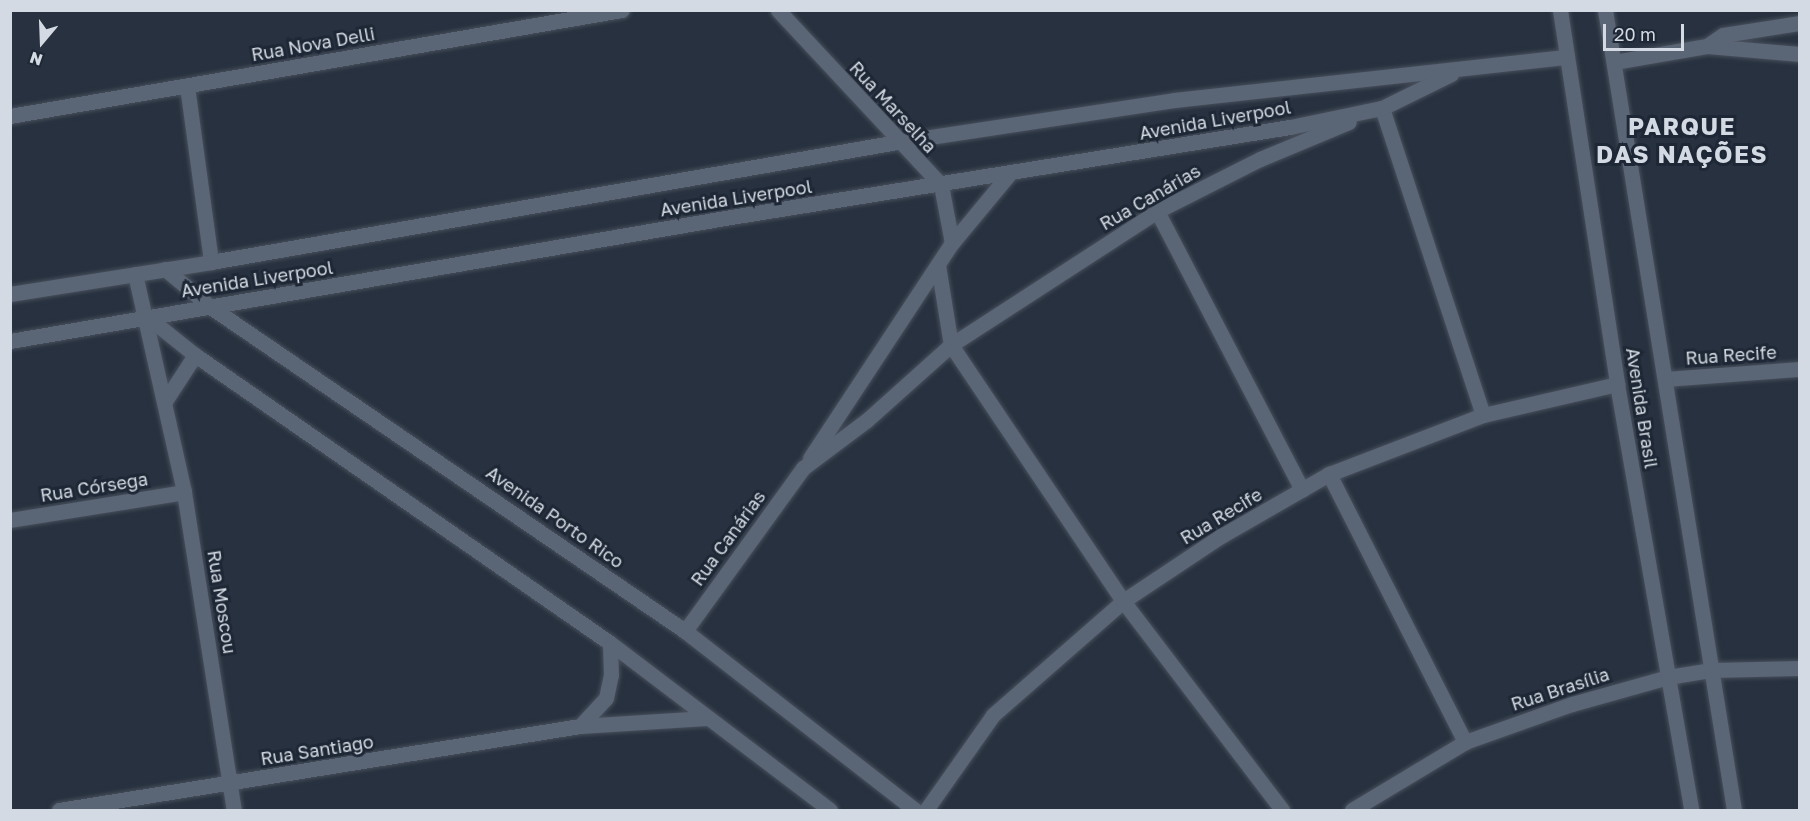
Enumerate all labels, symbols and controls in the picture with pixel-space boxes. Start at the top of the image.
north arrow [12,12,72,72]
scale bar [1606,12,1687,50]
street label: Rua Nova Delli [249,22,377,66]
text: 20 m [1614,23,1656,45]
text: N [27,48,45,70]
street label: Rua Marselha [845,57,941,157]
street label: Avenida Liverpool [1138,96,1292,144]
district label: PARQUE DAS NAÇÕES [1596,112,1768,168]
street label: Rua Canárias [1096,159,1204,235]
street label: Avenida Liverpool [659,175,813,221]
street label: Avenida Liverpool [180,256,334,302]
street label: Rua Recife [1685,341,1777,369]
street label: Avenida Brasil [1622,346,1662,470]
street label: Avenida Porto Rico [482,461,628,573]
street label: Rua Córsega [39,468,149,506]
street label: Rua Recife [1176,483,1266,549]
street label: Rua Canárias [686,486,770,590]
street label: Rua Moscou [203,549,241,655]
street label: Rua Brasília [1508,663,1612,715]
street label: Rua Santiago [259,730,375,770]

